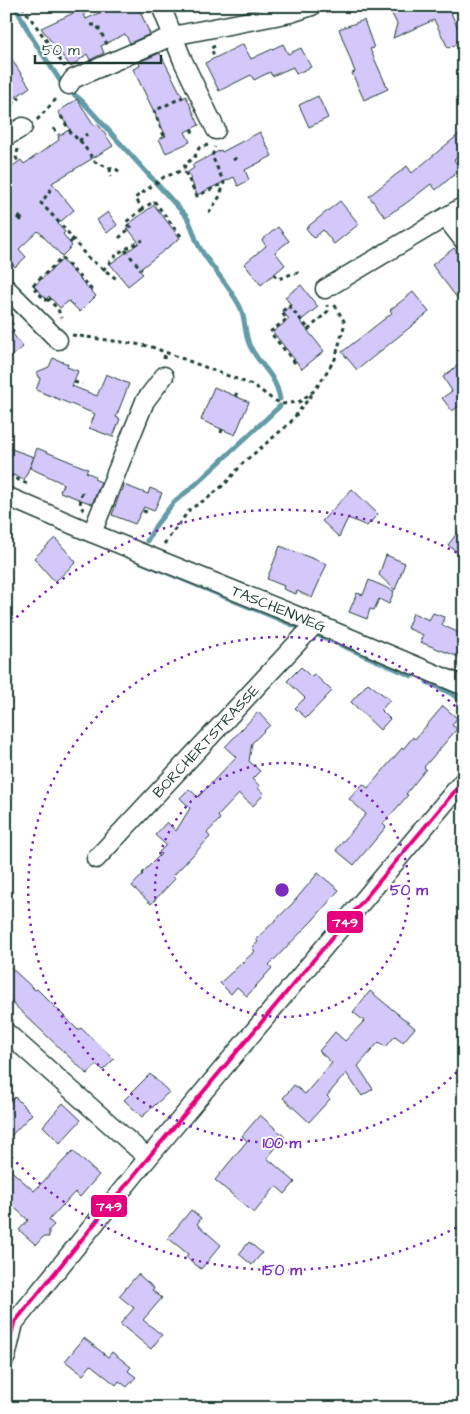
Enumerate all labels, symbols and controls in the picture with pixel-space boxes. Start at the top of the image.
scale bar [35,32,161,64]
text: 50 m [42,40,80,61]
street label: TASCHENWEG [228,580,330,637]
street label: BORCHERTSTRASSE [148,680,264,802]
text: 50 m [390,880,428,901]
centre of rings [273,881,291,899]
line badge: 749 [326,910,364,934]
text: 749 [331,913,358,933]
text: 100 m [263,1133,302,1154]
line badge: 749 [90,1194,128,1218]
text: 749 [95,1197,122,1217]
text: 150 m [262,1260,302,1281]

